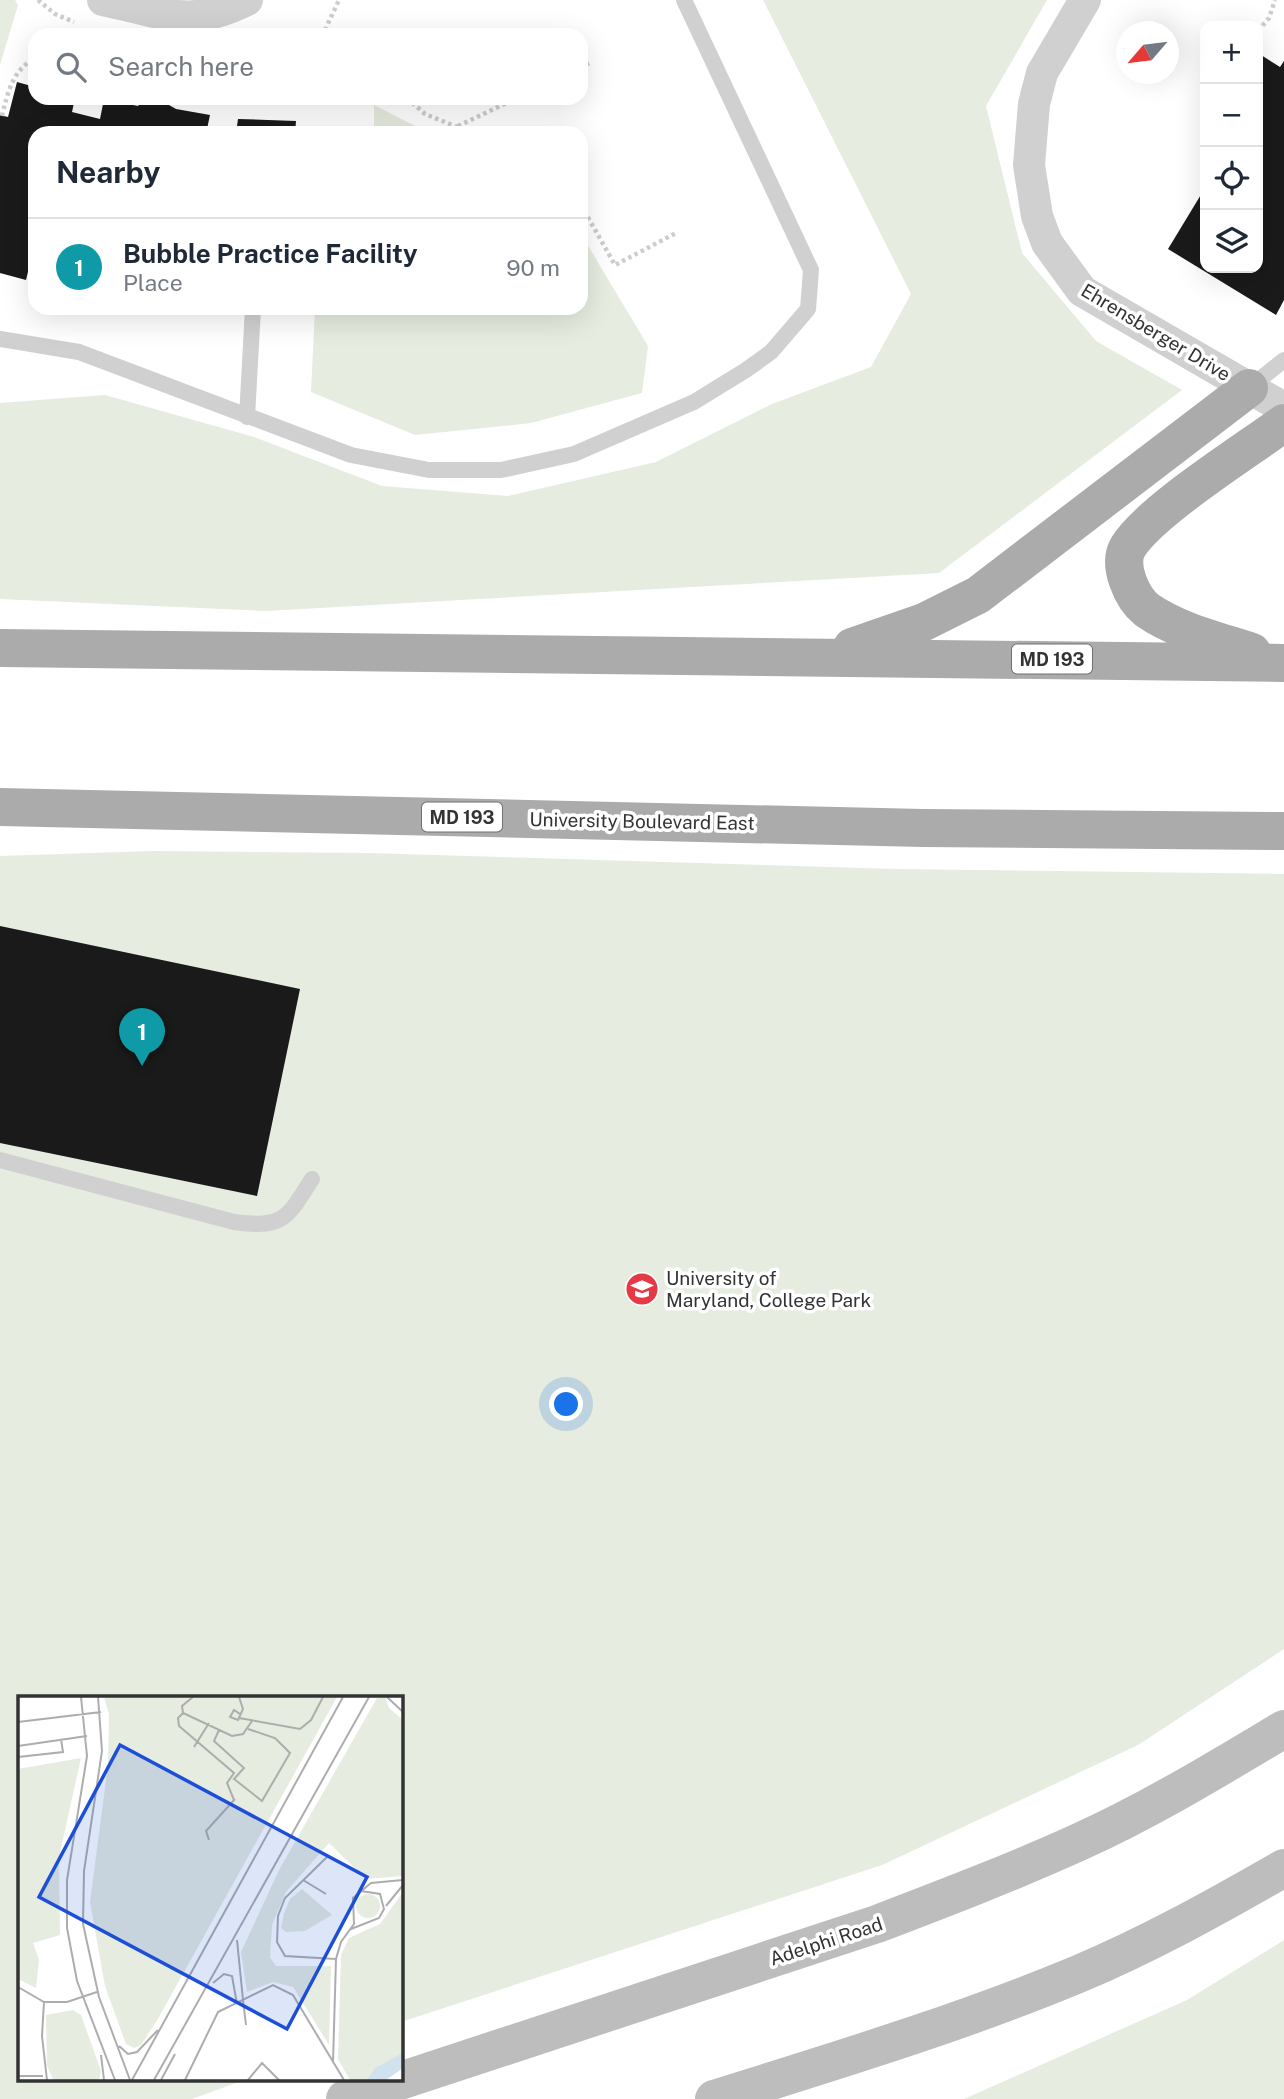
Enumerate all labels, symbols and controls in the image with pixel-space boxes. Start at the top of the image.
north arrow [1116,21,1179,84]
map controls [1200,21,1263,273]
button: + [1200,21,1263,84]
search box [28,28,588,105]
icon: search [52,48,90,86]
text: Search here [108,51,254,82]
button: − [1200,84,1263,147]
button: locate [1200,147,1263,210]
text: Nearby [56,154,160,190]
button: layers [1200,210,1263,273]
text: Bubble Practice Facility [123,238,418,269]
text: 1 [74,254,84,281]
text: 90 m [506,254,560,281]
text: Place [123,269,183,296]
street label: Ehrensberger Drive [1077,279,1235,385]
road number: MD 193 [1012,644,1092,674]
road number: MD 193 [422,802,502,832]
street label: University Boulevard East [529,808,755,834]
pin: 1 [119,1008,165,1066]
place label: University of Maryland, College Park [666,1267,872,1311]
school or university icon: University of Maryland, College Park [623,1270,661,1308]
your location [549,1387,583,1421]
inset map [18,1696,402,2082]
street label: Adelphi Road [767,1912,885,1970]

